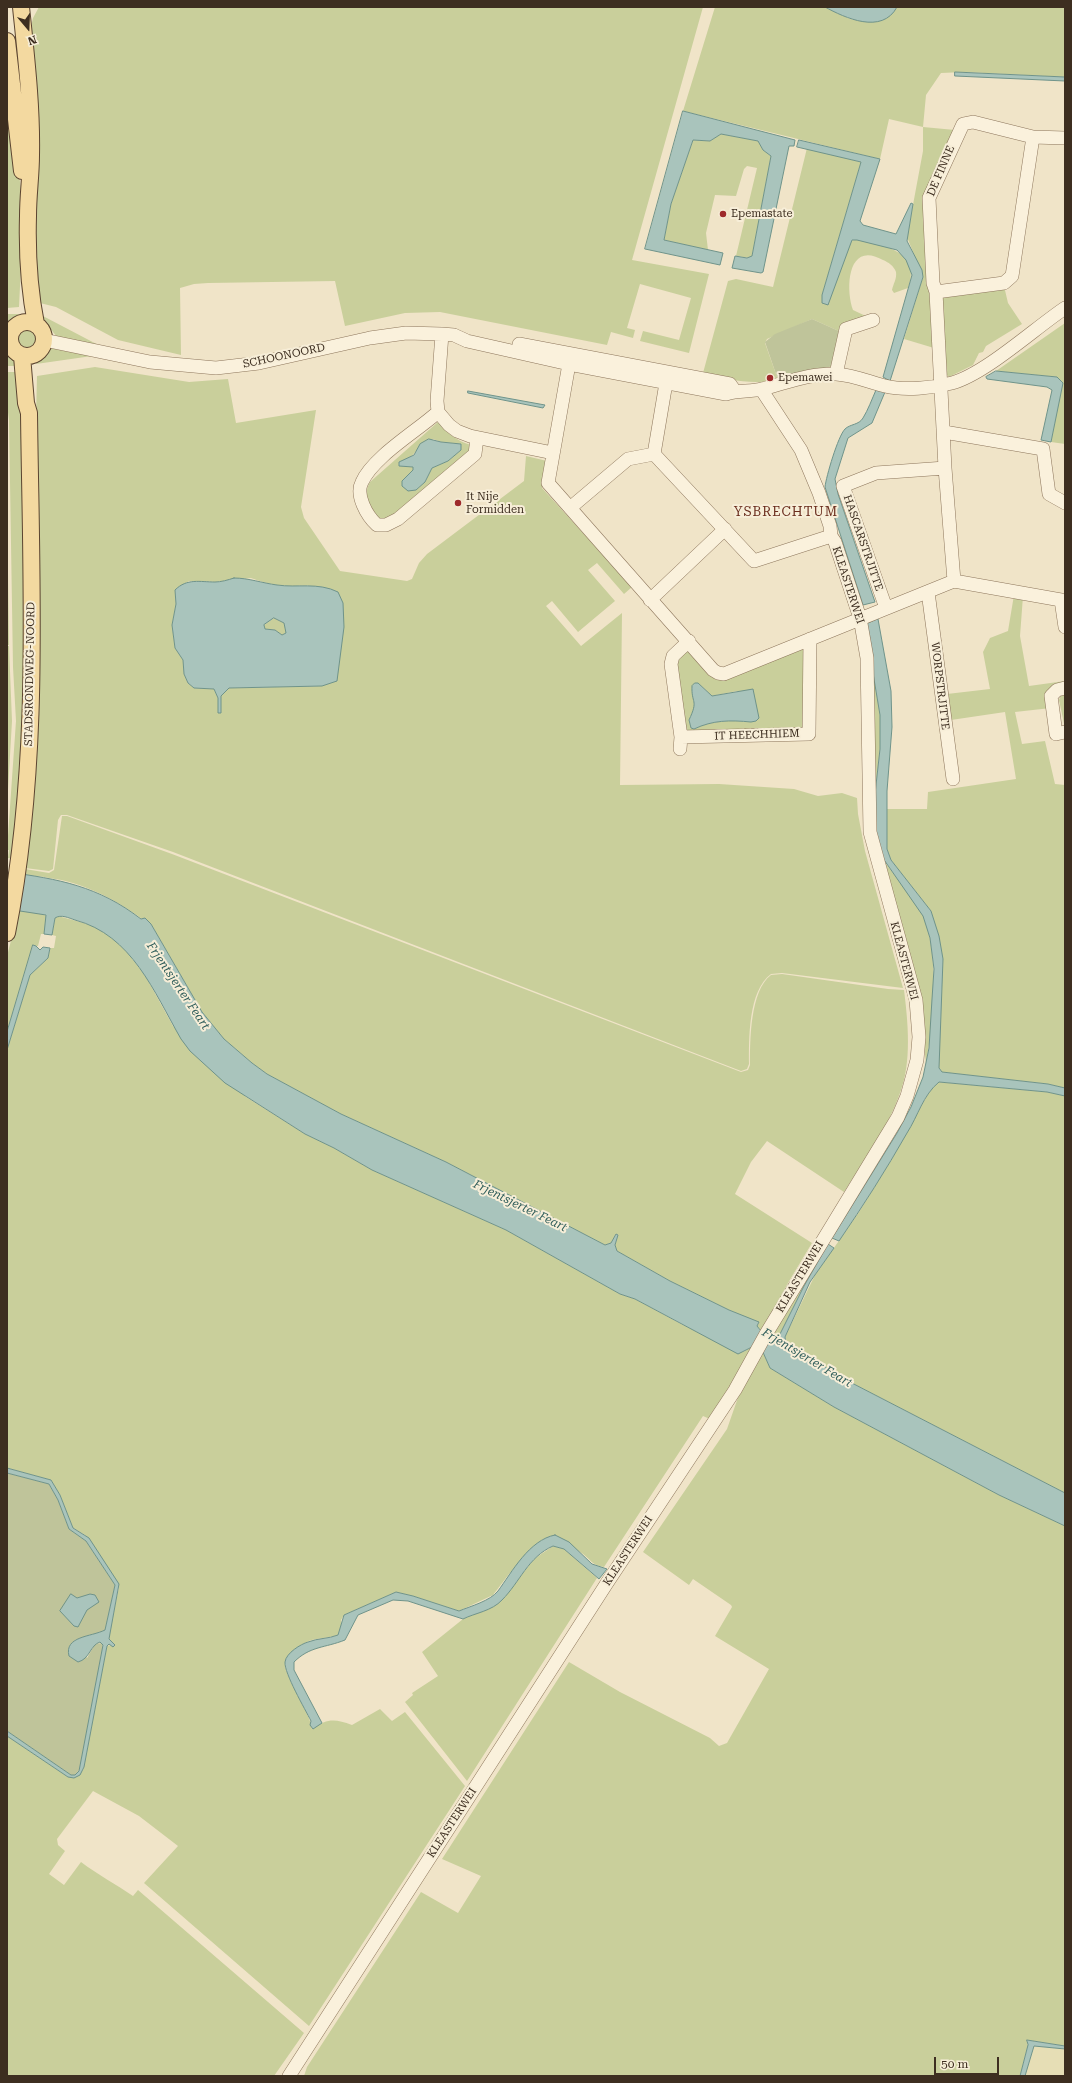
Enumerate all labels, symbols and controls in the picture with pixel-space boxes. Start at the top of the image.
north arrow [8,8,48,48]
text: N [26,32,38,47]
street label: DE FINNE [924,144,958,198]
place label: Epemastate [731,207,792,221]
marker: Epemastate [718,209,728,219]
street label: SCHOONOORD [242,341,326,371]
place label: Epemawei [778,371,832,385]
marker: Epemawei [765,373,775,383]
place label: It Nije Formidden [466,490,524,516]
street label: HASCARSTRJITTE [840,493,886,593]
marker: It Nije Formidden [453,498,463,508]
district label: YSBRECHTUM [734,504,838,520]
street label: KLEASTERWEI [829,545,867,625]
street label: STADSRONDWEG-NOORD [22,602,38,746]
street label: WORPSTRJITTE [928,641,952,731]
street label: IT HEECHHIEM [714,727,800,743]
street label: KLEASTERWEI [887,920,921,1002]
water label: Frjentsjerter Feart [143,939,213,1033]
water label: Frjentsjerter Feart [471,1177,569,1235]
street label: KLEASTERWEI [774,1239,826,1315]
water label: Frjentsjerter Feart [759,1325,855,1391]
street label: KLEASTERWEI [600,1514,656,1588]
street label: KLEASTERWEI [424,1786,480,1860]
scale bar [936,2049,1001,2075]
text: 50 m [941,2057,968,2071]

